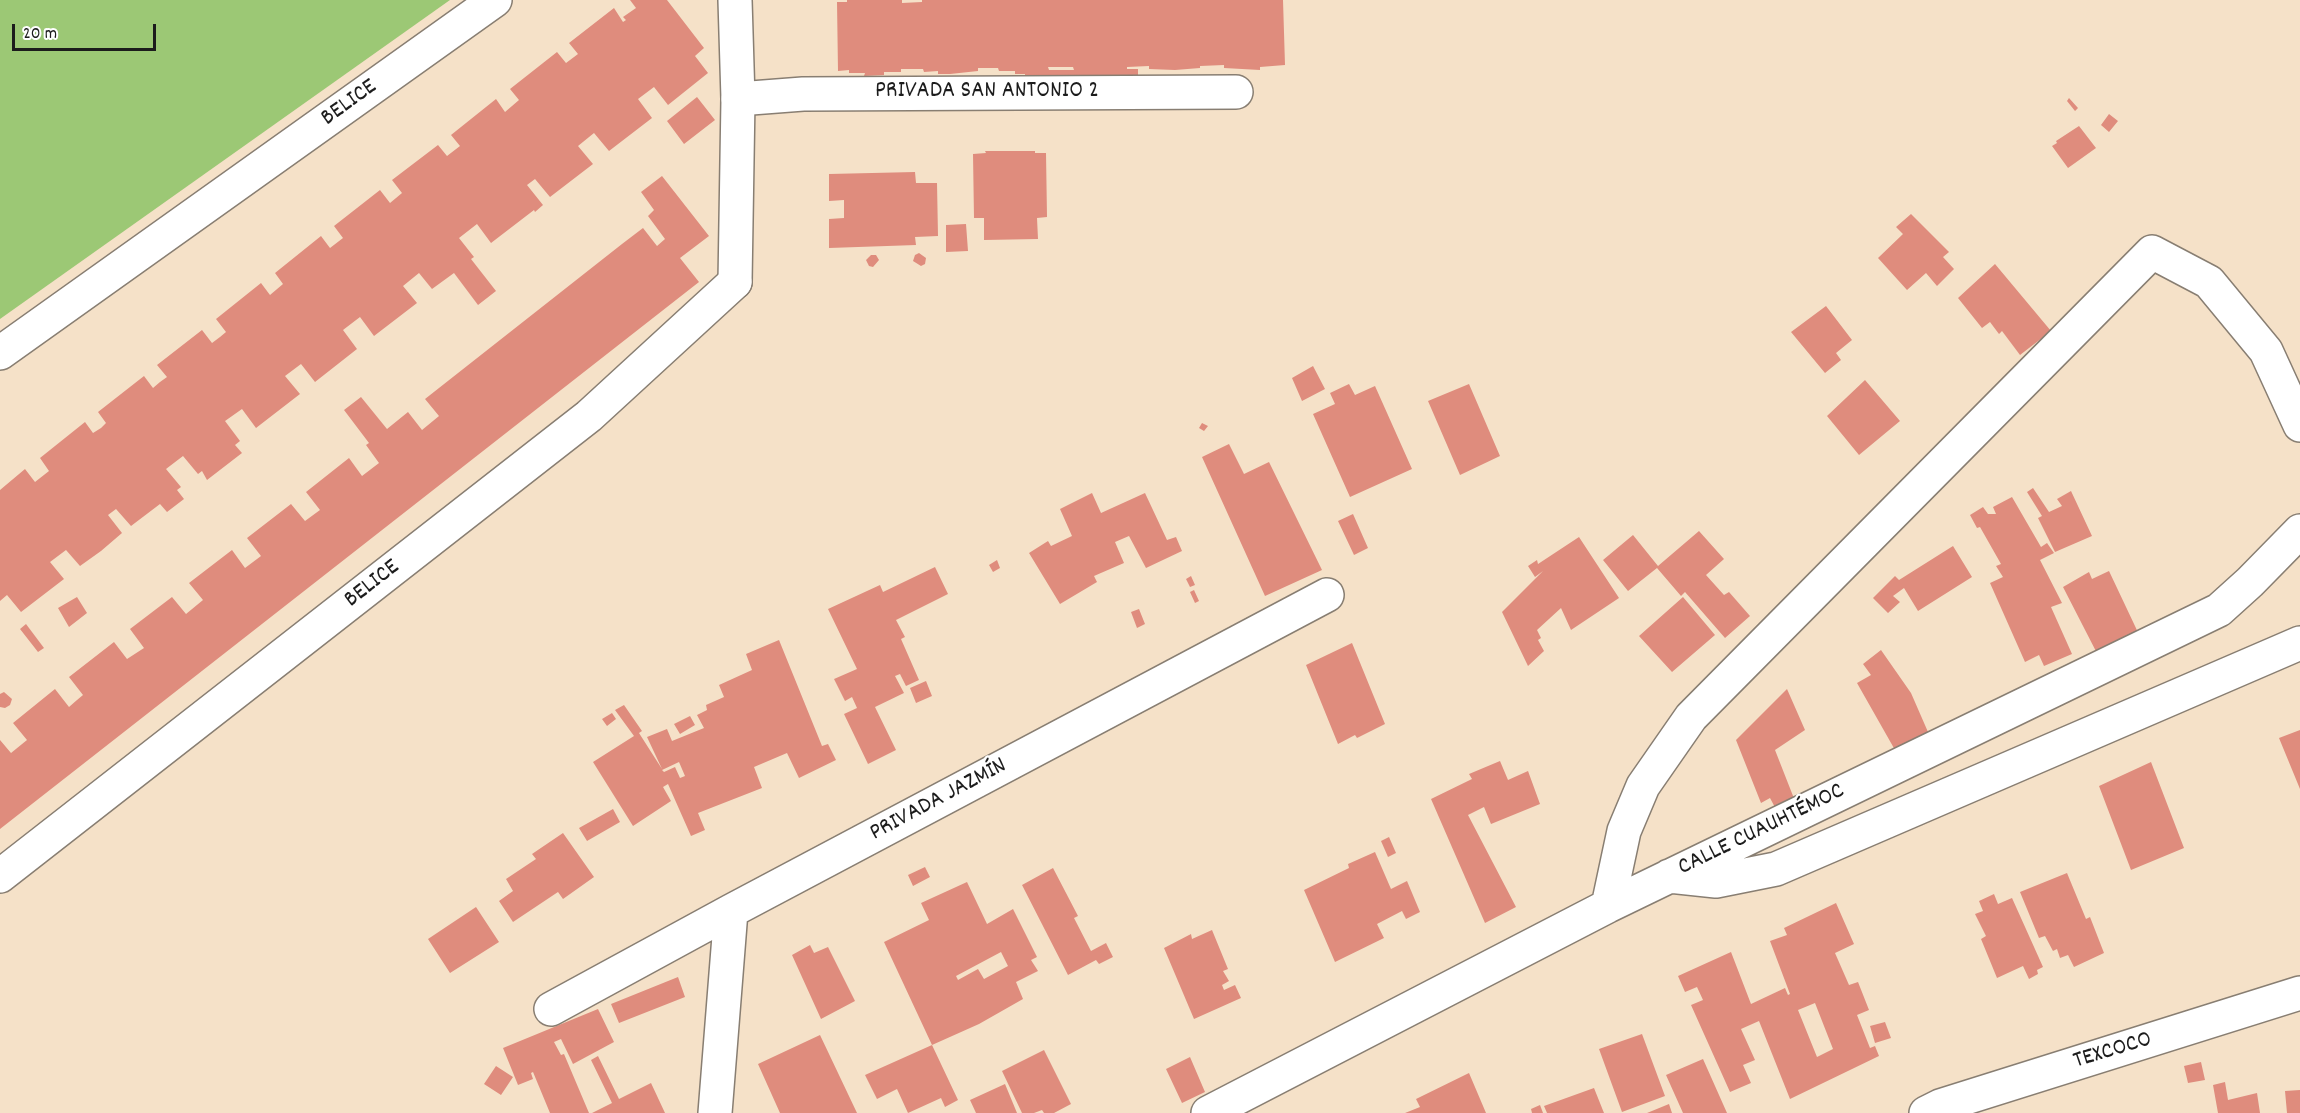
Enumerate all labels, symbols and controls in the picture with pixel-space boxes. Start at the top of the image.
scale bar [15,12,159,50]
text: 20 m [23,22,57,47]
street label: BELICE [316,74,384,134]
street label: PRIVADA SAN ANTONIO 2 [875,79,1099,107]
street label: BELICE [340,554,406,616]
street label: PRIVADA JAZMÍN [866,753,1012,849]
street label: CALLE CUAUHTÉMOC [1674,778,1850,884]
street label: TEXCOCO [2070,1027,2156,1077]

